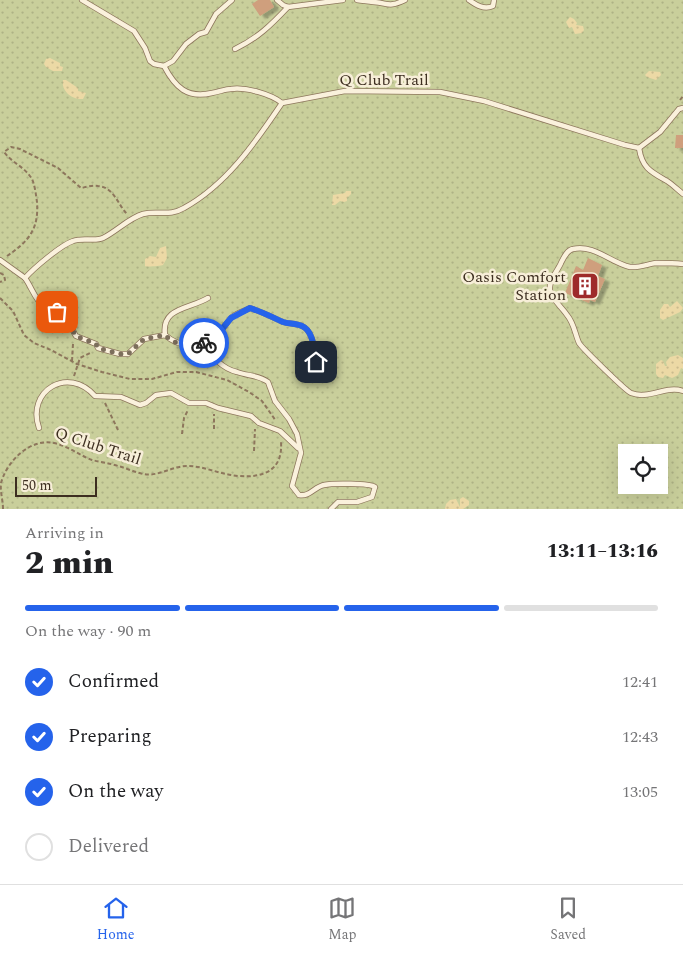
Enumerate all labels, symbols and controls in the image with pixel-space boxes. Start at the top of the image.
street label: Q Club Trail [339,68,429,92]
place label: Oasis Comfort Station [462,265,566,307]
building icon: Oasis Comfort Station [570,271,600,301]
pin [36,291,78,333]
icon: bag [43,298,71,326]
courier [179,318,229,368]
icon: bike [190,329,218,357]
pin [295,341,337,383]
icon: home [302,348,330,376]
street label: Q Club Trail [52,421,144,471]
map controls [618,444,668,494]
button: locate [618,444,668,494]
scale bar [15,474,98,497]
text: 50 m [22,475,52,496]
text: Arriving in [25,521,104,545]
text: 13:11–13:16 [547,537,658,566]
text: 2 min [25,539,113,588]
text: On the way · 90 m [25,619,151,643]
text: Confirmed [68,667,159,696]
icon: check [25,668,53,696]
text: 12:41 [622,670,658,694]
text: Preparing [68,722,152,751]
icon: check [25,723,53,751]
text: 12:43 [622,725,658,749]
text: On the way [68,777,164,806]
icon: check [25,778,53,806]
text: 13:05 [622,780,658,804]
text: Delivered [68,832,149,861]
tab: Home [97,894,135,945]
tab: Map [328,894,357,945]
tab: Saved [550,894,586,945]

